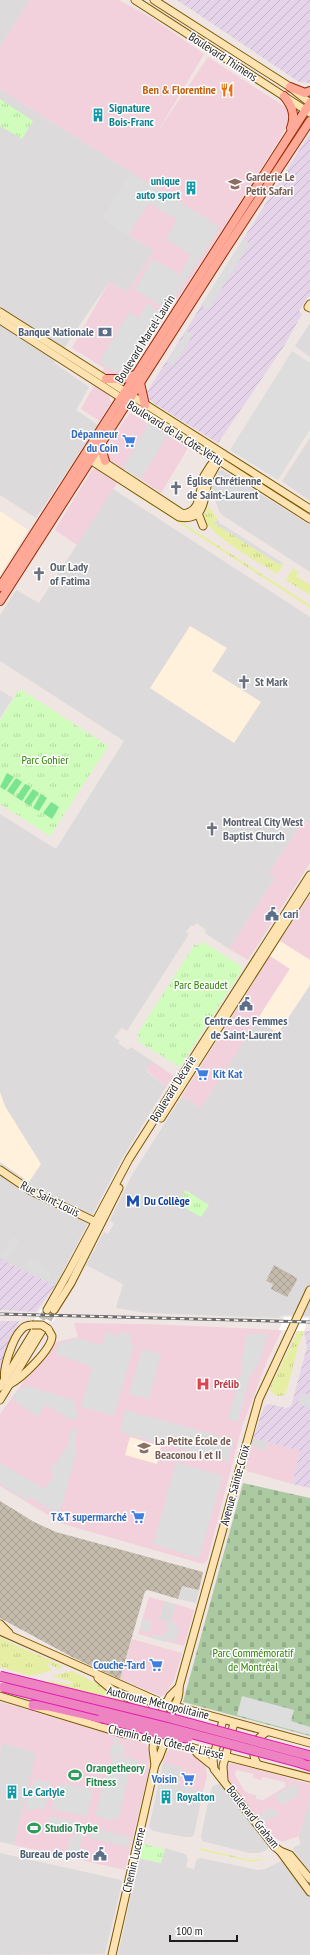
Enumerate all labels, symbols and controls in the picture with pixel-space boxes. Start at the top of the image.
street label: Boulevard Thimens [186,29,261,84]
place label: Ben & Florentine [143,82,216,97]
restaurant icon: Ben & Florentine [219,82,235,98]
place label: Signature Bois-Franc [109,100,155,129]
building icon: Signature Bois-Franc [90,107,106,123]
place label: Garderie Le Petit Safari [246,169,295,198]
place label: unique auto sport [136,173,181,202]
school or university icon: Garderie Le Petit Safari [227,176,243,192]
building icon: unique auto sport [183,180,199,196]
street label: Boulevard Marcel-Laurin [111,292,178,386]
place label: Banque Nationale [18,324,94,339]
bank icon: Banque Nationale [97,324,113,340]
street label: Boulevard de la Côte-Vertu [124,397,226,468]
place label: Dépanneur du Coin [71,426,118,455]
supermarket icon: Dépanneur du Coin [121,433,137,449]
place label: Église Chrétienne de Saint-Laurent [187,473,262,502]
church icon: Église Chrétienne de Saint-Laurent [168,480,184,496]
place label: Our Lady of Fatima [50,559,90,588]
church icon: Our Lady of Fatima [31,566,47,582]
church icon: St Mark [236,674,252,690]
place label: St Mark [255,674,288,689]
park label: Parc Gohier [22,752,69,767]
place label: Montreal City West Baptist Church [223,814,304,843]
church icon: Montreal City West Baptist Church [204,821,220,837]
public building icon: cari [264,906,280,922]
place label: cari [283,906,299,921]
park label: Parc Beaudet [174,977,229,992]
public building icon: Centre des Femmes de Saint-Laurent [238,996,254,1012]
place label: Centre des Femmes de Saint-Laurent [205,1013,287,1042]
street label: Boulevard Décarie [146,1053,199,1125]
supermarket icon: Kit Kat [194,1066,210,1082]
place label: Kit Kat [213,1066,243,1081]
street label: Rue Saint-Louis [18,1177,82,1220]
metro station icon: Du Collège [125,1193,141,1209]
place label: Du Collège [144,1193,190,1208]
hospital icon: Prélib [195,1376,211,1392]
place label: Prélib [214,1376,240,1391]
place label: La Petite École de Beaconou I et II [155,1433,231,1462]
school or university icon: La Petite École de Beaconou I et II [136,1440,152,1456]
street label: Avenue Sainte-Croix [216,1442,253,1527]
place label: T&T supermarché [51,1509,127,1524]
supermarket icon: T&T supermarché [130,1509,146,1525]
park label: Parc Commémoratif de Montréal [213,1645,294,1674]
place label: Couche-Tard [93,1657,145,1672]
supermarket icon: Couche-Tard [148,1657,164,1673]
street label: Autoroute Métropolitaine [105,1683,211,1722]
street label: Chemin de la Côte-de-Liesse [107,1721,225,1762]
place label: Orangetheory Fitness [86,1760,145,1789]
sports icon: Orangetheory Fitness [67,1767,83,1783]
place label: Voisin [150,1771,177,1786]
supermarket icon: Voisin [180,1771,196,1787]
street label: Boulevard Graham [224,1782,283,1851]
building icon: Le Carlyle [4,1784,20,1800]
place label: Le Carlyle [23,1784,65,1799]
building icon: Royalton [158,1789,174,1805]
place label: Royalton [177,1789,215,1804]
sports icon: Studio Trybe [26,1820,42,1836]
place label: Studio Trybe [45,1820,98,1835]
street label: Chemin Lucerne [119,1826,148,1894]
place label: Bureau de poste [20,1846,89,1861]
public building icon: Bureau de poste [92,1846,108,1862]
scale bar [170,1917,237,1943]
text: 100 m [176,1923,203,1938]

